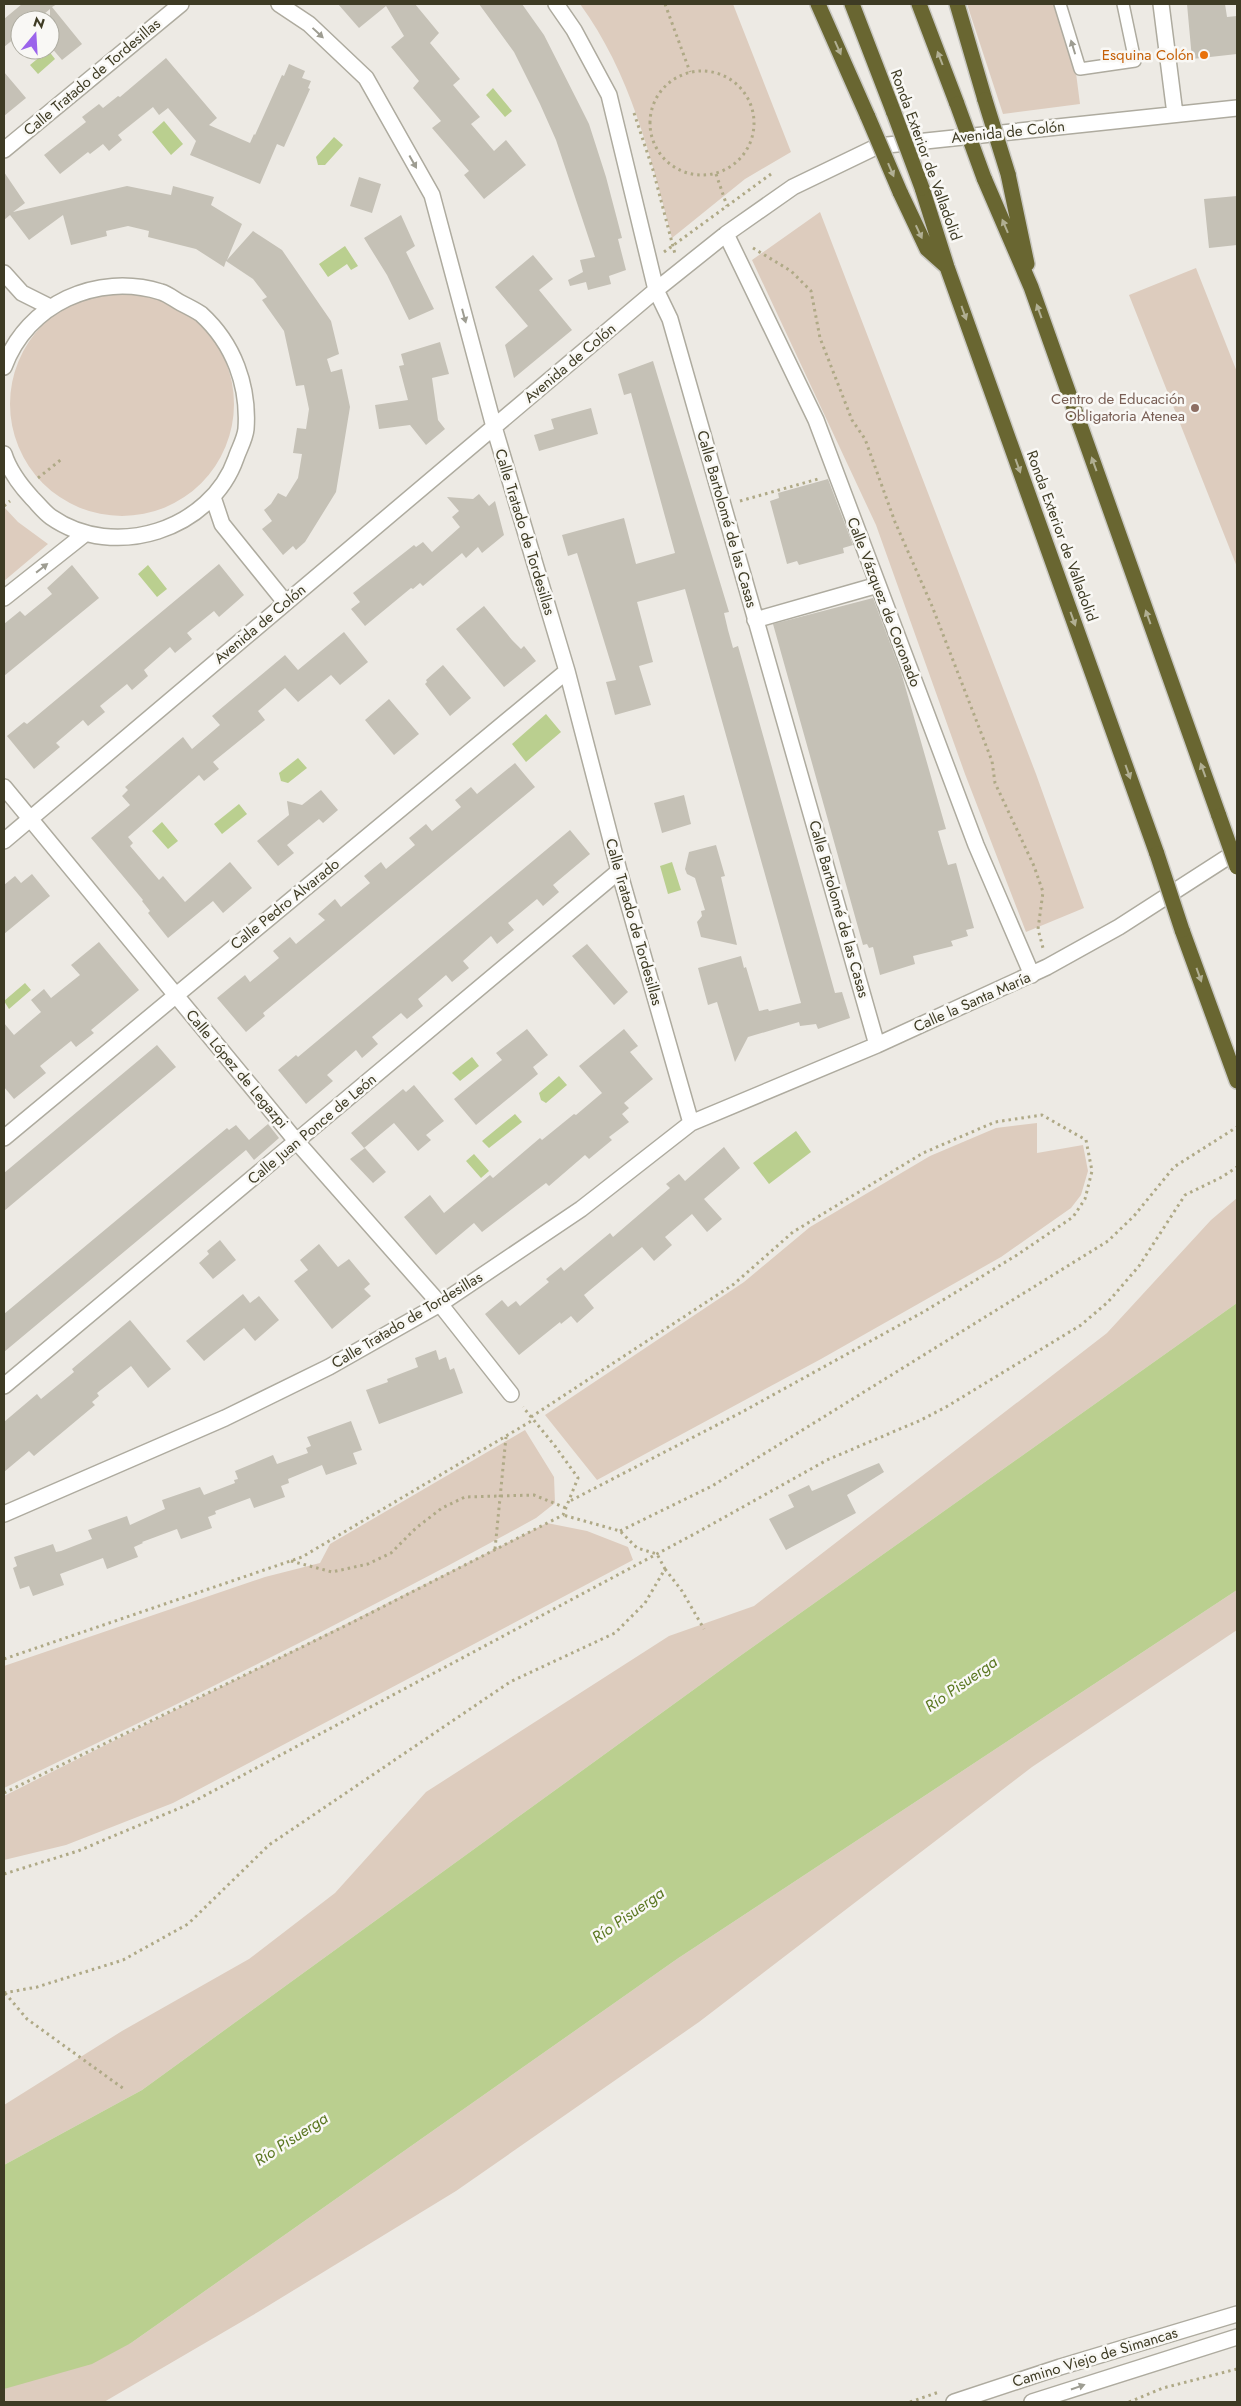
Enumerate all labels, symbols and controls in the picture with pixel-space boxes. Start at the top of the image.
north arrow [10,10,60,60]
text: N [31,11,47,34]
street label: Calle Tratado de Tordesillas [19,13,165,141]
one-way arrow [312,27,324,39]
one-way arrow [1069,40,1077,55]
one-way arrow [834,41,842,55]
place label: Esquina Colón [1102,44,1194,66]
marker: Esquina Colón [1198,49,1210,61]
one-way arrow [936,50,944,65]
street label: Ronda Exterior de Valladolid [885,66,967,244]
street label: Avenida de Colón [950,115,1066,149]
one-way arrow [409,156,418,169]
one-way arrow [887,163,895,178]
one-way arrow [1001,219,1009,233]
one-way arrow [916,225,924,239]
one-way arrow [1035,303,1042,318]
one-way arrow [960,306,968,321]
one-way arrow [460,308,468,323]
street label: Avenida de Colón [519,318,621,408]
place label: Centro de Educación Obligatoria Atenea [1051,388,1185,427]
marker: Centro de Educación Obligatoria Atenea [1189,402,1201,414]
street label: Calle Bartolomé de las Casas [691,428,763,610]
street label: Calle Tratado de Tordesillas [489,446,561,618]
street label: Ronda Exterior de Valladolid [1021,447,1103,625]
one-way arrow [1090,456,1098,471]
one-way arrow [1014,459,1022,474]
street label: Calle Vázquez de Coronado [841,514,927,690]
one-way arrow [35,562,48,573]
street label: Avenida de Colón [209,579,311,669]
one-way arrow [1144,609,1152,624]
one-way arrow [1069,612,1077,627]
one-way arrow [1199,762,1207,777]
one-way arrow [1124,765,1132,780]
street label: Calle Bartolomé de las Casas [803,818,875,1000]
street label: Calle Tratado de Tordesillas [600,836,668,1008]
street label: Calle Pedro Alvarado [226,853,344,955]
street label: Calle la Santa María [910,966,1034,1038]
one-way arrow [1196,968,1203,983]
street label: Calle López de Legazpi [181,1005,293,1133]
street label: Calle Juan Ponce de León [243,1068,381,1190]
street label: Calle Tratado de Tordesillas [327,1266,487,1374]
water label: Río Pisuerga [920,1650,1002,1717]
water label: Río Pisuerga [587,1881,669,1948]
water label: Río Pisuerga [250,2106,333,2171]
street label: Camino Viejo de Simancas [1010,2321,1180,2393]
one-way arrow [1071,2383,1086,2391]

